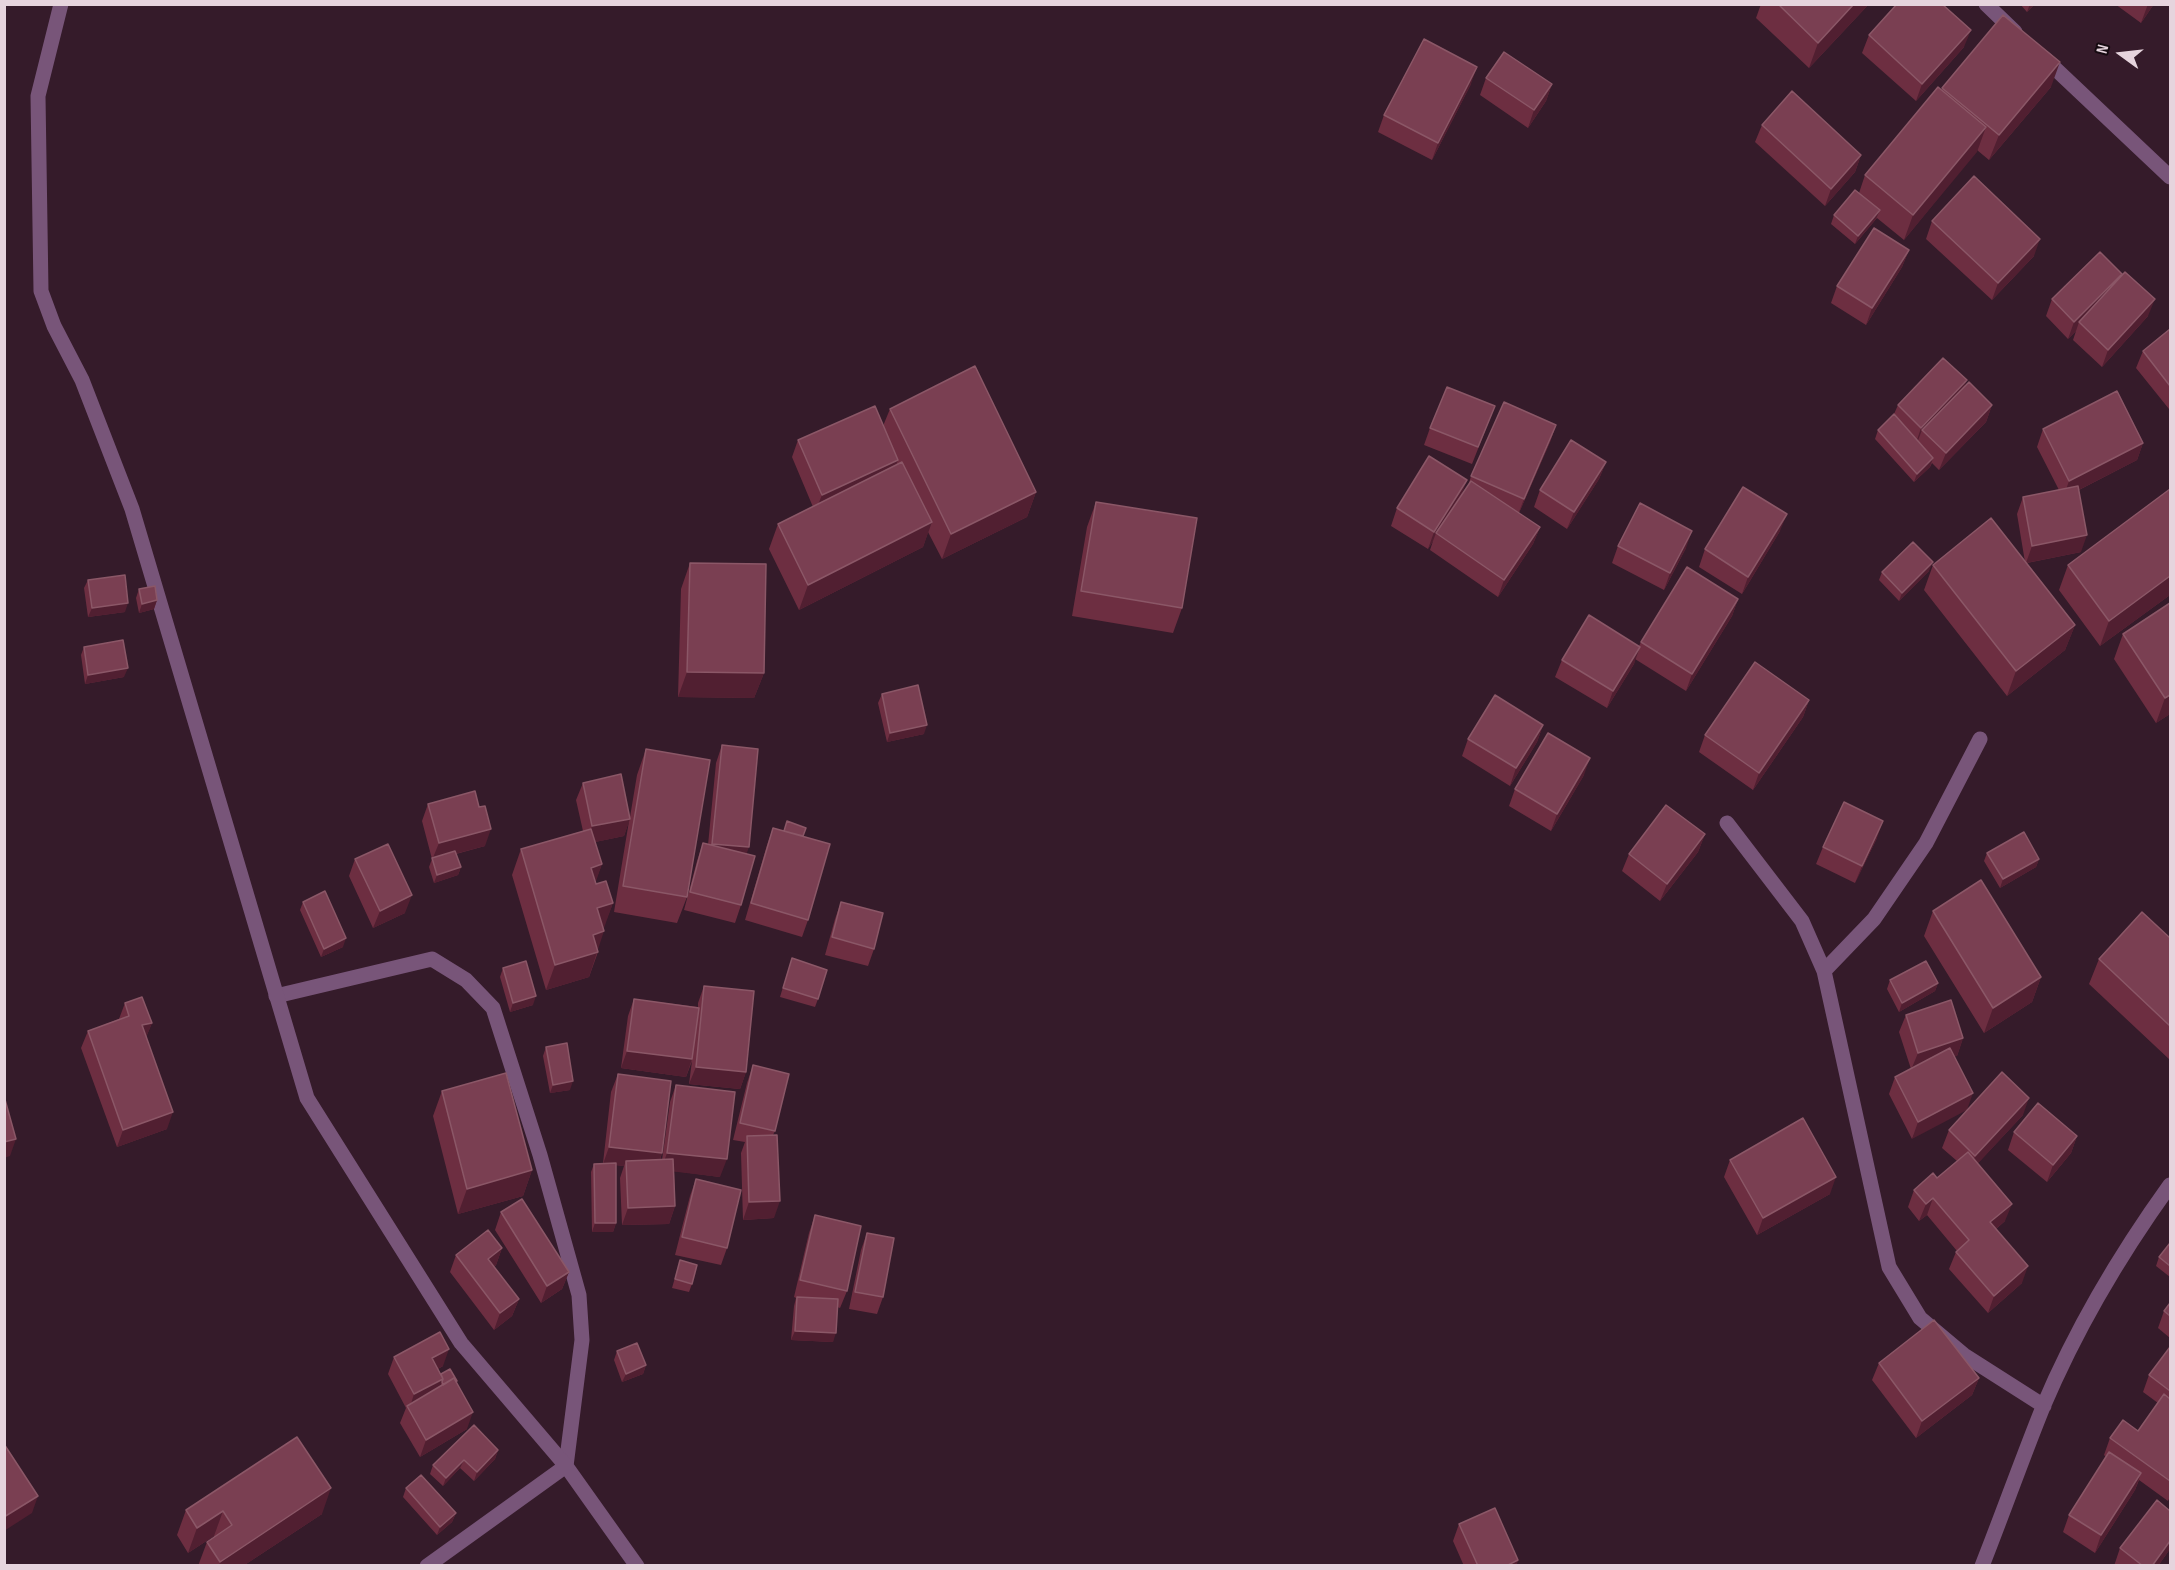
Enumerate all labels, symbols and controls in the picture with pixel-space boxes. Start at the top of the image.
north arrow [2091,24,2151,84]
text: N [2093,43,2113,56]

